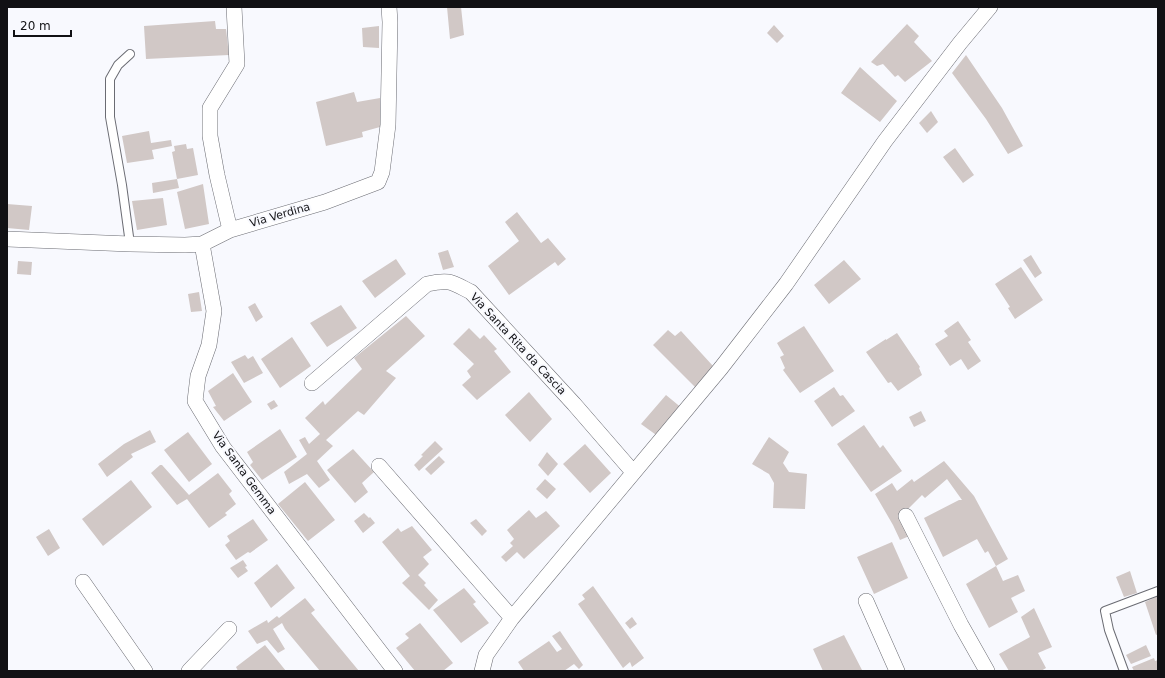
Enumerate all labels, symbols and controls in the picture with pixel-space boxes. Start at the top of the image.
scale bar [14,12,71,38]
text: 20 m [20,19,51,33]
street label: Via Verdina [248,200,312,230]
street label: Via Santa Rita da Cascia [467,290,569,398]
street label: Via Santa Gemma [210,429,278,517]

